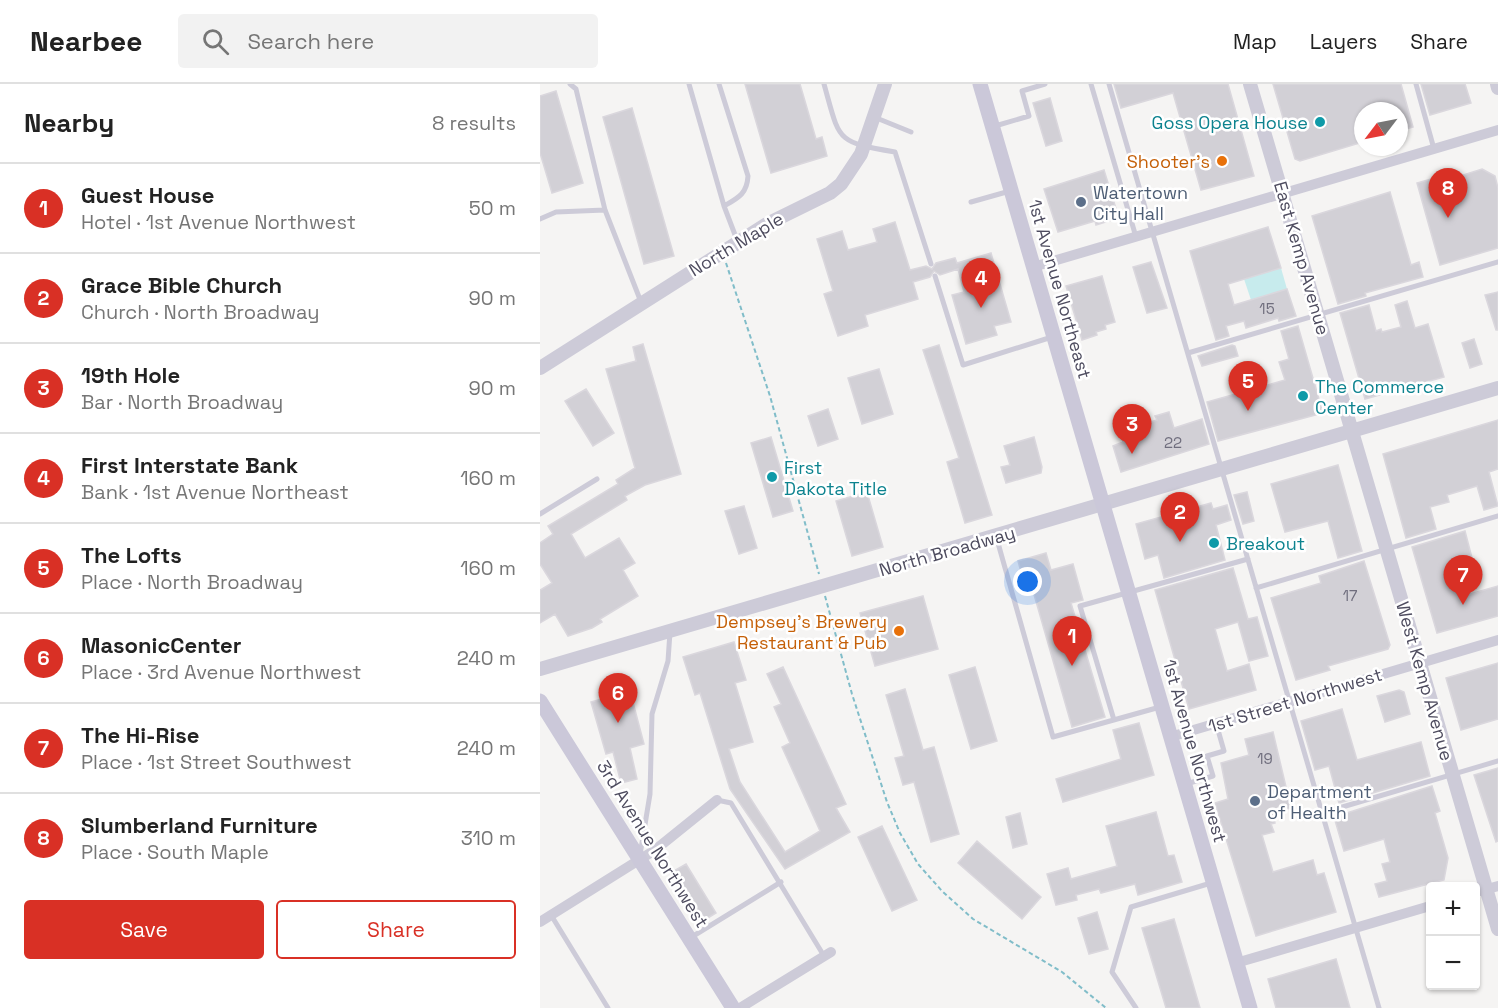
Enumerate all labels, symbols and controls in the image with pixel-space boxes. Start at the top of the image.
search box [178,14,598,68]
text: Nearbee [30,23,142,59]
icon: search [199,25,232,58]
text: Search here [247,27,374,55]
text: Map [1233,28,1277,55]
text: Layers [1310,28,1377,55]
text: Share [1410,28,1468,55]
north arrow [1354,102,1408,156]
text: Nearby [24,106,114,140]
text: 8 results [432,110,516,136]
place label: Goss Opera House [1152,111,1308,134]
marker: Goss Opera House [1313,115,1327,129]
place label: Shooter's [1127,150,1210,173]
marker: Shooter's [1215,154,1229,168]
pin: 8 [1428,168,1468,218]
street label: East Kemp Avenue [1269,178,1335,338]
text: Guest House [81,181,214,209]
place label: Watertown City Hall [1093,181,1188,225]
text: 1 [39,195,48,221]
text: 50 m [469,195,516,221]
marker: Watertown City Hall [1074,195,1088,209]
street label: 1st Avenue Northeast [1023,197,1097,381]
street label: North Maple [684,207,788,281]
text: Hotel · 1st Avenue Northwest [81,209,356,235]
pin: 4 [962,258,1000,308]
text: Grace Bible Church [81,271,282,299]
text: 2 [38,285,49,311]
text: 90 m [469,285,516,311]
text: Church · North Broadway [81,299,320,325]
house number: 15 [1259,299,1275,318]
text: 19th Hole [81,361,180,389]
pin: 5 [1228,362,1268,411]
text: 3 [37,375,50,401]
text: 90 m [469,375,516,401]
place label: The Commerce Center [1315,375,1444,419]
text: Bar · North Broadway [81,389,283,415]
marker: The Commerce Center [1296,389,1310,403]
pin: 3 [1112,404,1152,454]
house number: 22 [1164,433,1182,452]
text: First Interstate Bank [81,451,298,479]
place label: First Dakota Title [784,456,887,500]
text: 4 [37,465,50,491]
text: 160 m [460,465,516,491]
marker: First Dakota Title [765,470,779,484]
text: Bank · 1st Avenue Northeast [81,479,349,505]
pin: 2 [1160,492,1200,542]
street label: North Broadway [876,521,1018,581]
place label: Breakout [1226,532,1305,555]
marker: Breakout [1207,536,1221,550]
text: The Lofts [81,541,182,569]
text: 5 [38,555,50,581]
text: 160 m [460,555,516,581]
pin: 7 [1444,556,1482,605]
your location [1013,567,1042,596]
text: Place · North Broadway [81,569,303,595]
house number: 17 [1343,586,1357,605]
street label: West Kemp Avenue [1391,599,1459,763]
place label: Dempsey's Brewery Restaurant & Pub [716,610,887,654]
pin: 1 [1052,616,1092,666]
marker: Dempsey's Brewery Restaurant & Pub [892,624,906,638]
text: MasonicCenter [81,631,241,659]
text: 6 [37,645,50,671]
text: 240 m [457,645,516,671]
street label: 1st Avenue Northwest [1158,657,1232,845]
text: Place · 3rd Avenue Northwest [81,659,361,685]
street label: 1st Street Northwest [1205,663,1385,737]
pin: 6 [598,674,638,723]
text: The Hi-Rise [81,721,200,749]
text: 7 [38,735,49,761]
text: 240 m [457,735,516,761]
text: Place · 1st Street Southwest [81,749,352,775]
house number: 19 [1257,749,1273,768]
street label: 3rd Avenue Northwest [592,756,714,932]
place label: Department of Health [1267,780,1372,824]
marker: Department of Health [1248,794,1262,808]
text: Slumberland Furniture [81,811,318,839]
text: 8 [38,825,50,851]
text: 310 m [461,825,516,851]
text: Place · South Maple [81,839,269,865]
map controls [1426,882,1480,990]
button: + [1426,882,1480,936]
button: Save [24,900,264,959]
button: Share [276,900,516,959]
button: − [1426,936,1480,990]

